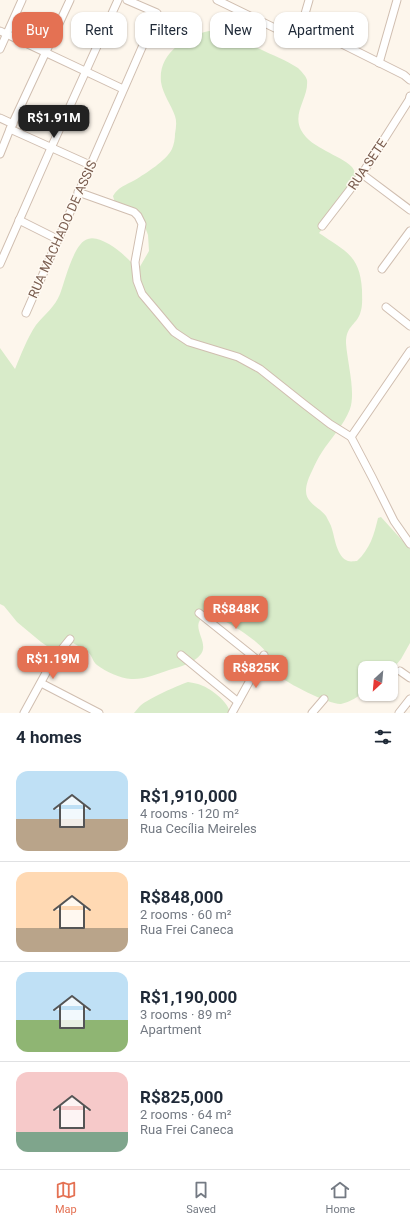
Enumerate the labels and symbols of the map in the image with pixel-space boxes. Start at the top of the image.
pin: R$1.91M [17,105,91,139]
street label: RUA SETE [345,136,390,193]
street label: RUA MACHADO DE ASSIS [25,158,100,300]
pin: R$848K [203,596,269,630]
pin: R$1.19M [16,646,90,680]
pin: R$825K [223,655,289,689]
north arrow [358,661,398,701]

